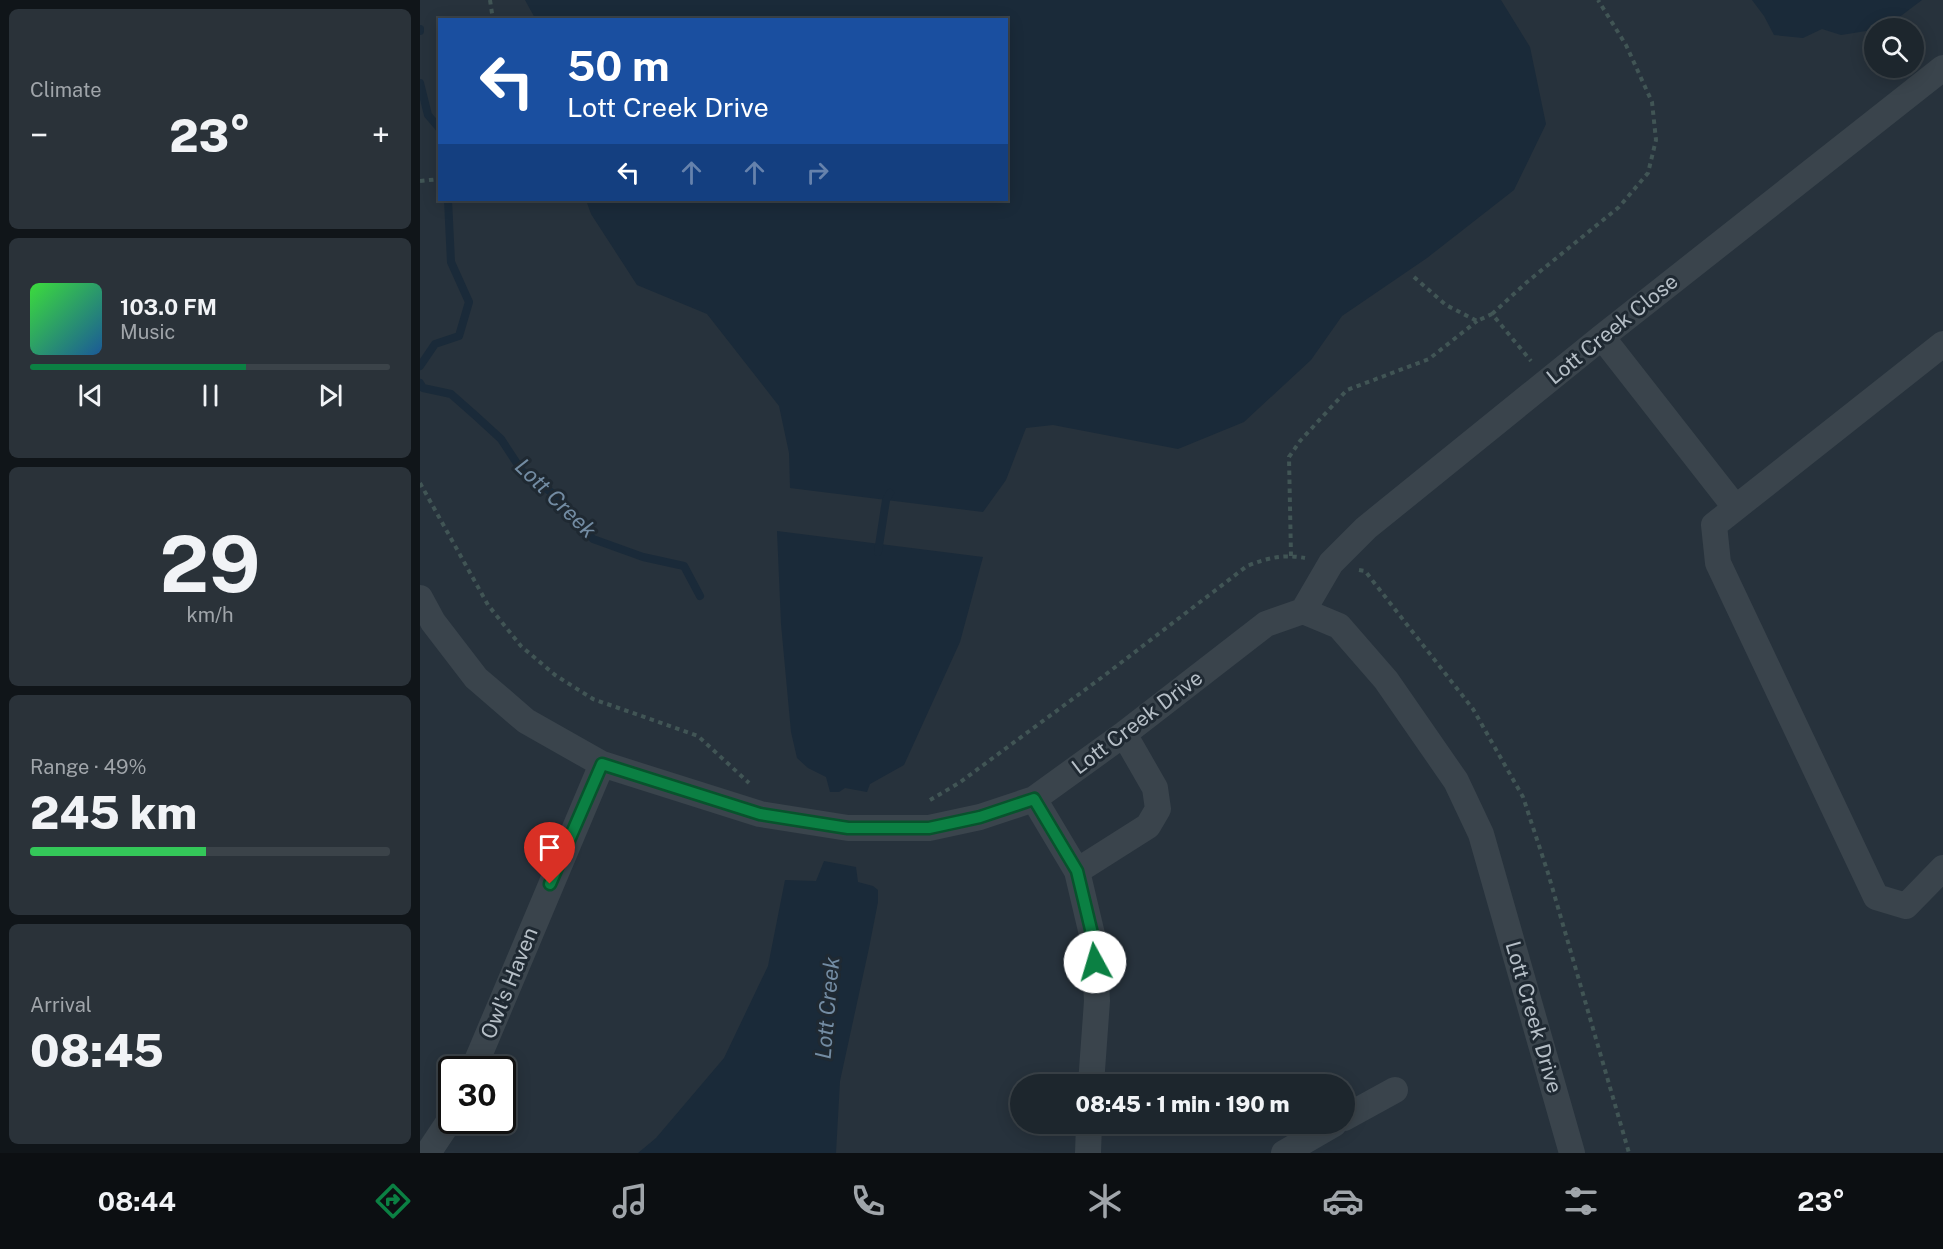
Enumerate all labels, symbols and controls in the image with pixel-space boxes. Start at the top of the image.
map controls [1864,18,1924,78]
button: search [1864,18,1924,78]
text: 50 m [567,41,670,90]
icon: left [468,42,546,120]
text: Climate [30,78,102,102]
text: Lott Creek Drive [567,91,769,123]
text: 23° [169,109,251,162]
text: − [30,116,48,154]
text: + [372,116,390,154]
icon: left [612,156,645,189]
icon: ahead [675,156,708,189]
icon: ahead [738,156,771,189]
icon: right [801,156,834,189]
street label: Lott Creek Close [1541,269,1683,389]
text: 103.0 FM [120,294,217,320]
text: Music [120,320,175,344]
icon: previous [74,379,107,412]
icon: pause [194,379,227,412]
icon: next [314,379,347,412]
water label: Lott Creek [510,453,602,543]
text: 29 [160,518,260,610]
text: km/h [186,603,234,627]
street label: Lott Creek Drive [1067,665,1207,779]
text: Range · 49% [30,755,147,779]
text: 245 km [30,786,197,839]
pin [524,822,575,884]
icon: arrive [533,831,566,864]
street label: Owl's Haven [475,924,543,1042]
position arrow [1063,930,1127,994]
street label: Lott Creek Drive [1500,938,1568,1096]
water label: Lott Creek [810,956,844,1060]
text: Arrival [30,993,92,1017]
text: 08:45 [30,1024,164,1077]
speed limit sign: 30 [438,1056,516,1134]
text: 08:45 · 1 min · 190 m [1075,1091,1290,1117]
icon: directions [372,1180,414,1222]
icon: music [609,1180,651,1222]
icon: phone [847,1180,889,1222]
icon: climate [1084,1180,1126,1222]
icon: car [1322,1180,1364,1222]
icon: filters [1560,1180,1602,1222]
text: 08:44 [98,1185,176,1217]
text: 23° [1797,1185,1845,1217]

